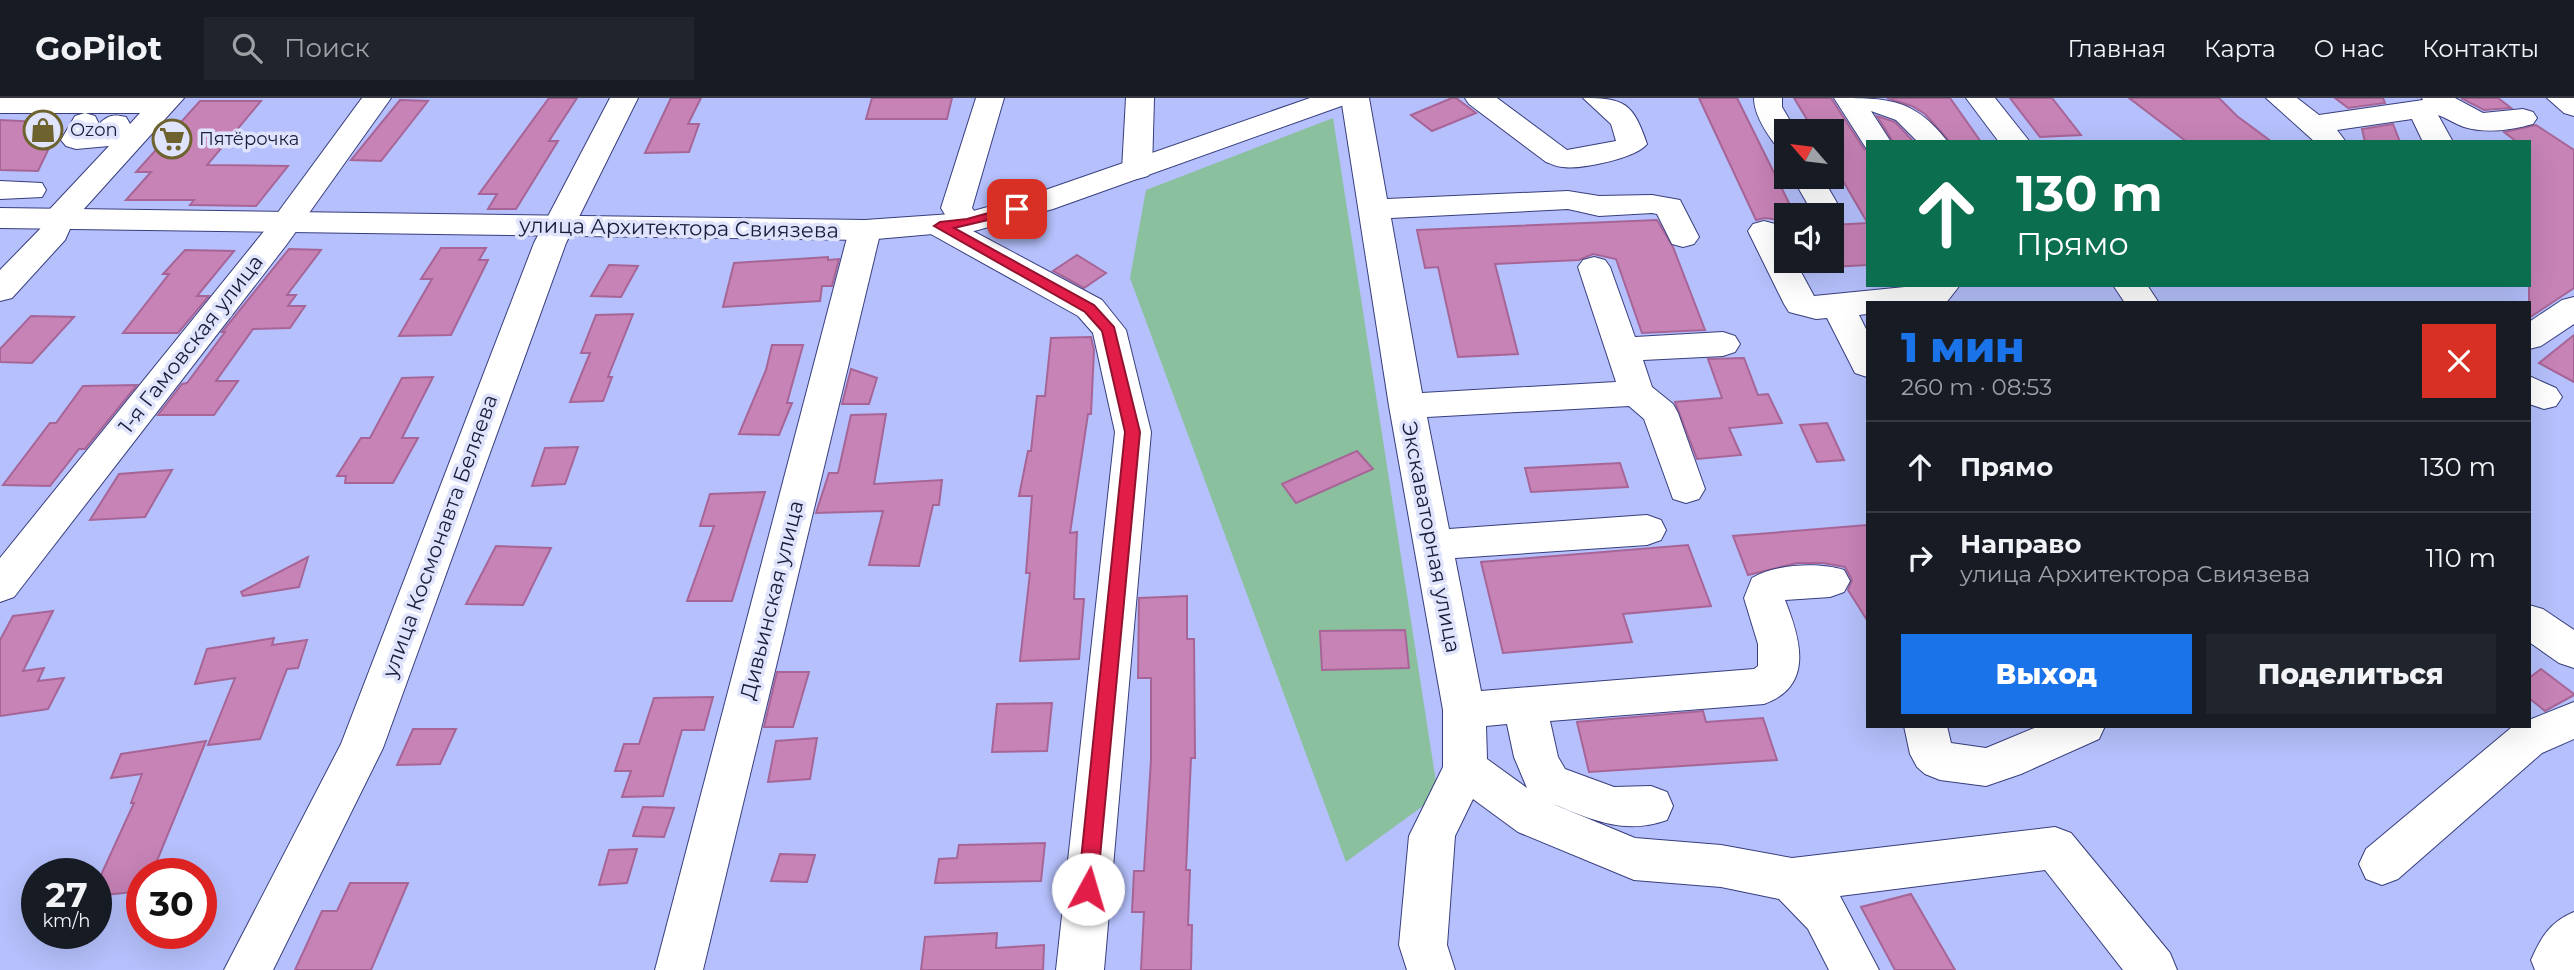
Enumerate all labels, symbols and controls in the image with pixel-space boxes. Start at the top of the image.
search box [204,17,694,80]
text: GoPilot [35,28,162,68]
icon: search [228,29,266,67]
text: Поиск [284,32,370,64]
text: Главная [2068,34,2166,63]
text: Карта [2204,34,2276,63]
text: О нас [2314,34,2384,63]
text: Контакты [2422,34,2539,63]
shop icon: Ozon [22,109,64,151]
supermarket icon: Пятёрочка [151,118,193,160]
place label: Ozon [70,119,118,141]
north arrow [1774,119,1844,189]
map controls [1774,119,1844,273]
place label: Пятёрочка [199,128,299,150]
text: 130 m [2016,164,2163,223]
icon: ahead [1901,168,1992,259]
pin [987,179,1047,239]
icon: arrive [998,190,1036,228]
button: sound [1774,203,1844,273]
street label: улица Архитектора Свиязева [518,212,839,243]
text: Прямо [2016,224,2129,263]
street label: 1-я Гамовская улица [113,249,268,438]
text: 1 мин [1901,321,2025,373]
button: close [2422,324,2496,398]
text: 260 m · 08:53 [1901,373,2052,401]
street label: улица Космонавта Беляева [376,391,502,682]
street label: Экскаваторная улица [1397,419,1466,655]
icon: ahead [1901,448,1939,486]
text: Прямо [1960,451,2053,483]
text: 130 m [2420,451,2496,483]
street label: Дивьинская улица [735,498,808,702]
text: Направо [1960,528,2081,560]
icon: right [1901,539,1939,577]
text: 110 m [2426,542,2496,574]
text: улица Архитектора Свиязева [1960,560,2310,588]
button: Выход [1901,634,2192,714]
button: Поделиться [2206,634,2496,714]
position arrow [1051,852,1125,926]
speed limit sign: 30 [126,858,217,949]
text: 27 [45,873,88,916]
text: km/h [42,910,91,932]

